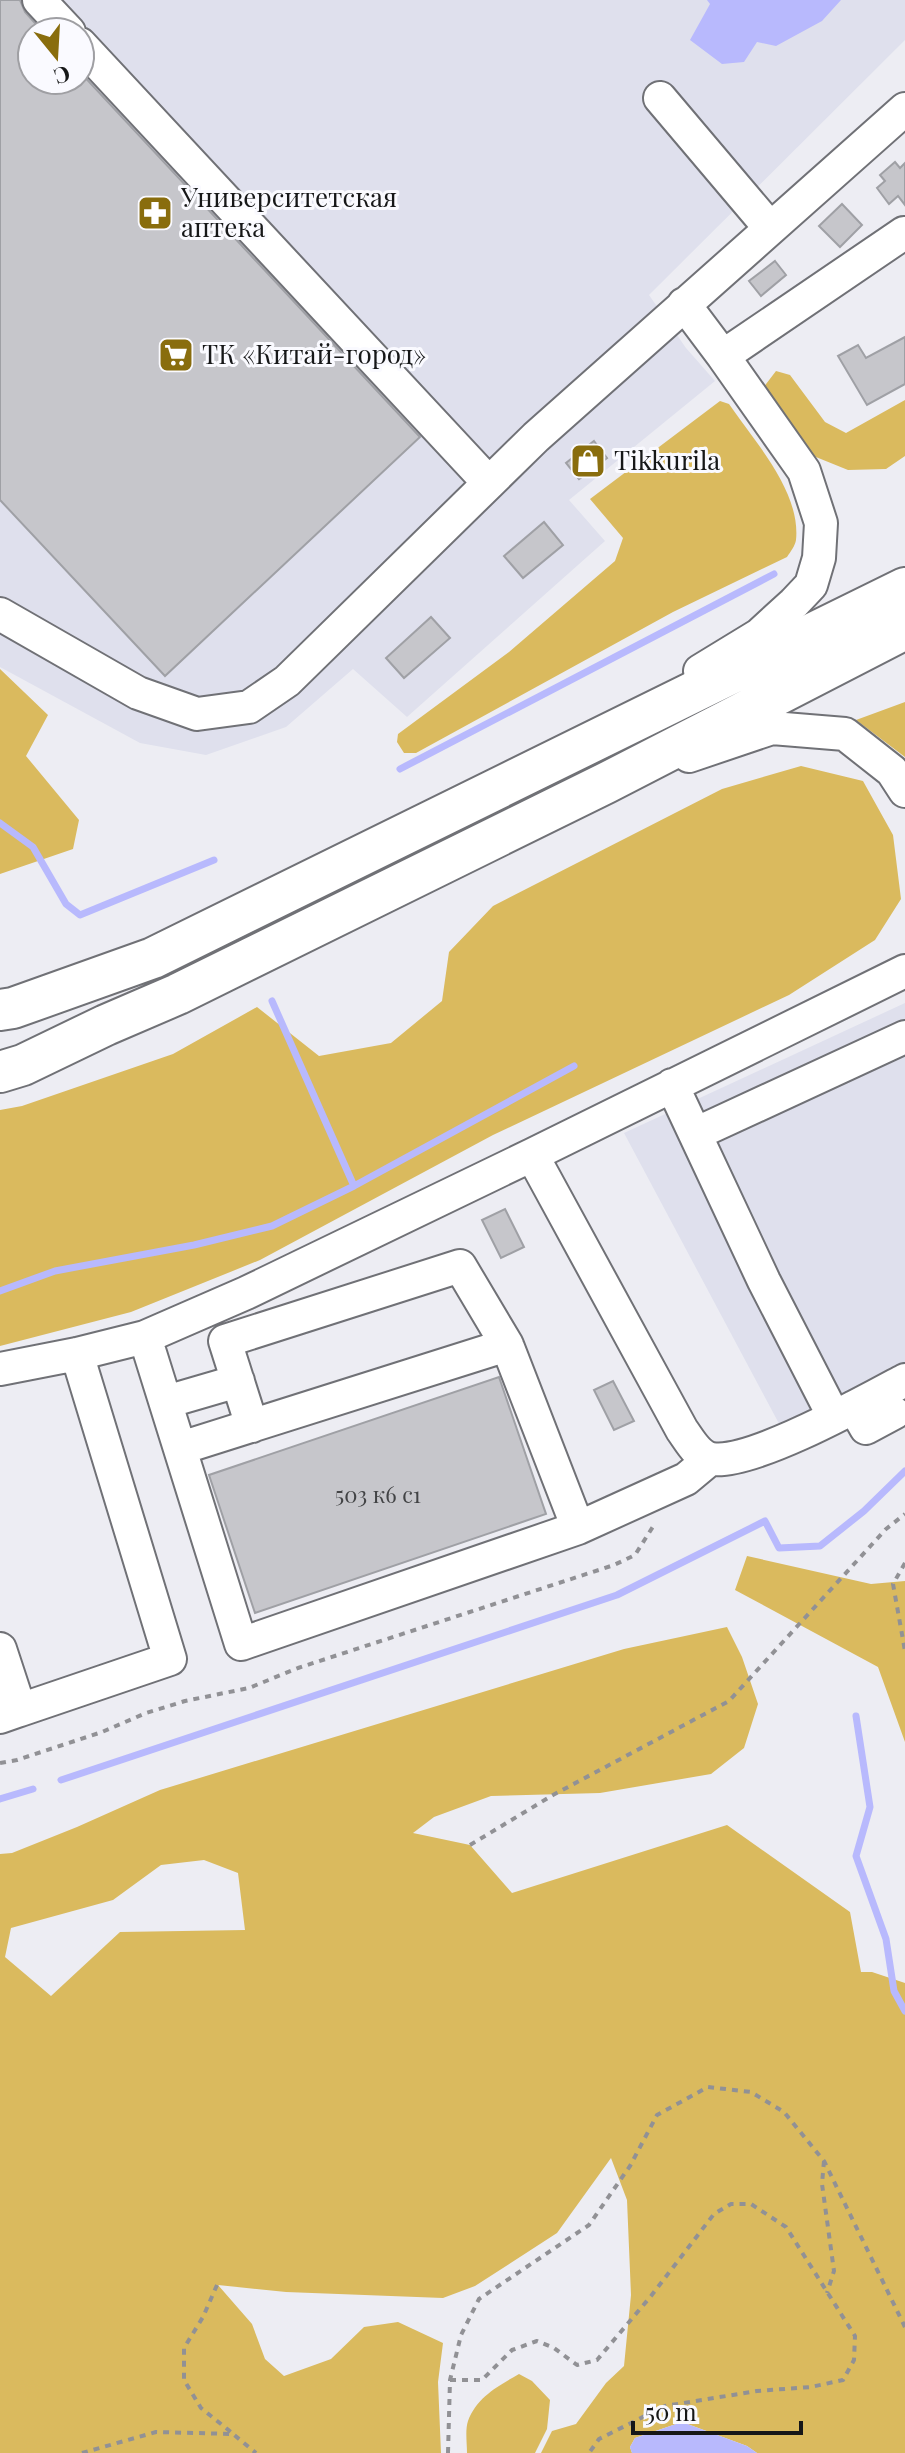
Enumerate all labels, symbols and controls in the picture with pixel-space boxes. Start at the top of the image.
north arrow [16,16,96,96]
text: С [50,59,75,93]
place label: Университетская аптека [180,179,397,244]
pharmacy icon: Университетская аптека [136,194,174,232]
supermarket icon: ТК «Китай-город» [157,336,195,374]
place label: ТК «Китай-город» [202,336,426,371]
shop icon: Tikkurila [569,442,607,480]
place label: Tikkurila [614,442,720,477]
house number: 503 к6 с1 [335,1479,421,1509]
scale bar [633,2385,801,2435]
text: 50 m [645,2395,697,2427]

